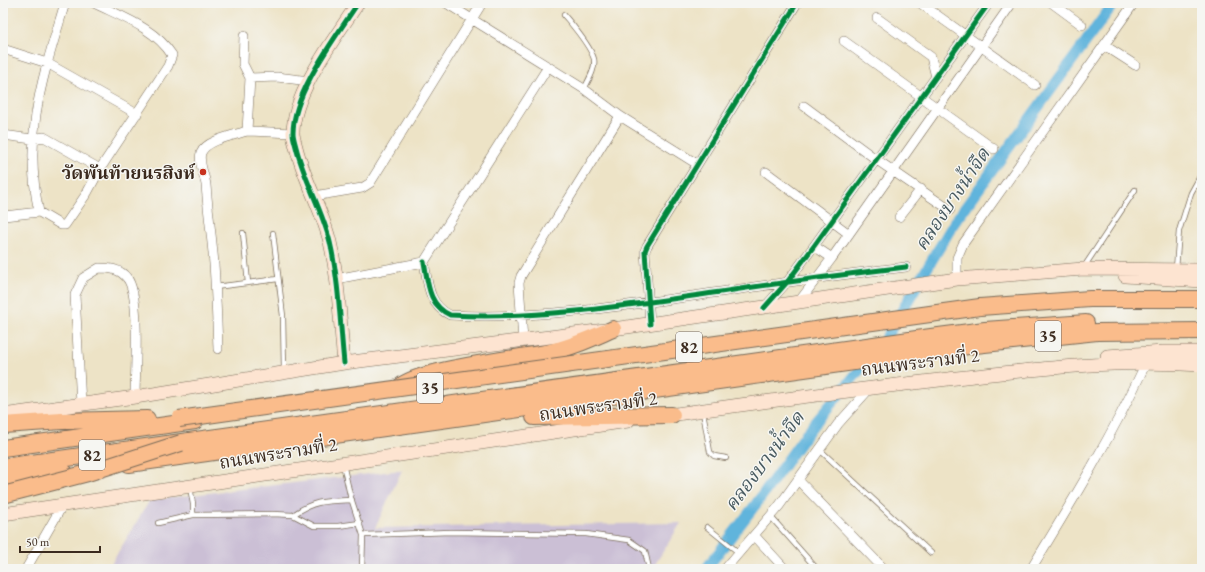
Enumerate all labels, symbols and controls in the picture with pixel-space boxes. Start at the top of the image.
water label: คลองบางน้ำจืด [907,141,996,255]
place label: วัดพันท้ายนรสิงห์ [62,161,196,184]
marker: วัดพันท้ายนรสิงห์ [198,167,208,177]
road number: 35 [1035,321,1061,351]
road number: 82 [676,332,702,362]
street label: ถนนพระรามที่ 2 [859,341,981,381]
road number: 35 [417,373,443,403]
street label: ถนนพระรามที่ 2 [537,384,659,426]
water label: คลองบางน้ำจืด [717,404,810,516]
street label: ถนนพระรามที่ 2 [217,430,339,474]
road number: 82 [79,440,105,470]
scale bar [20,528,100,554]
text: 50 m [26,534,50,550]

